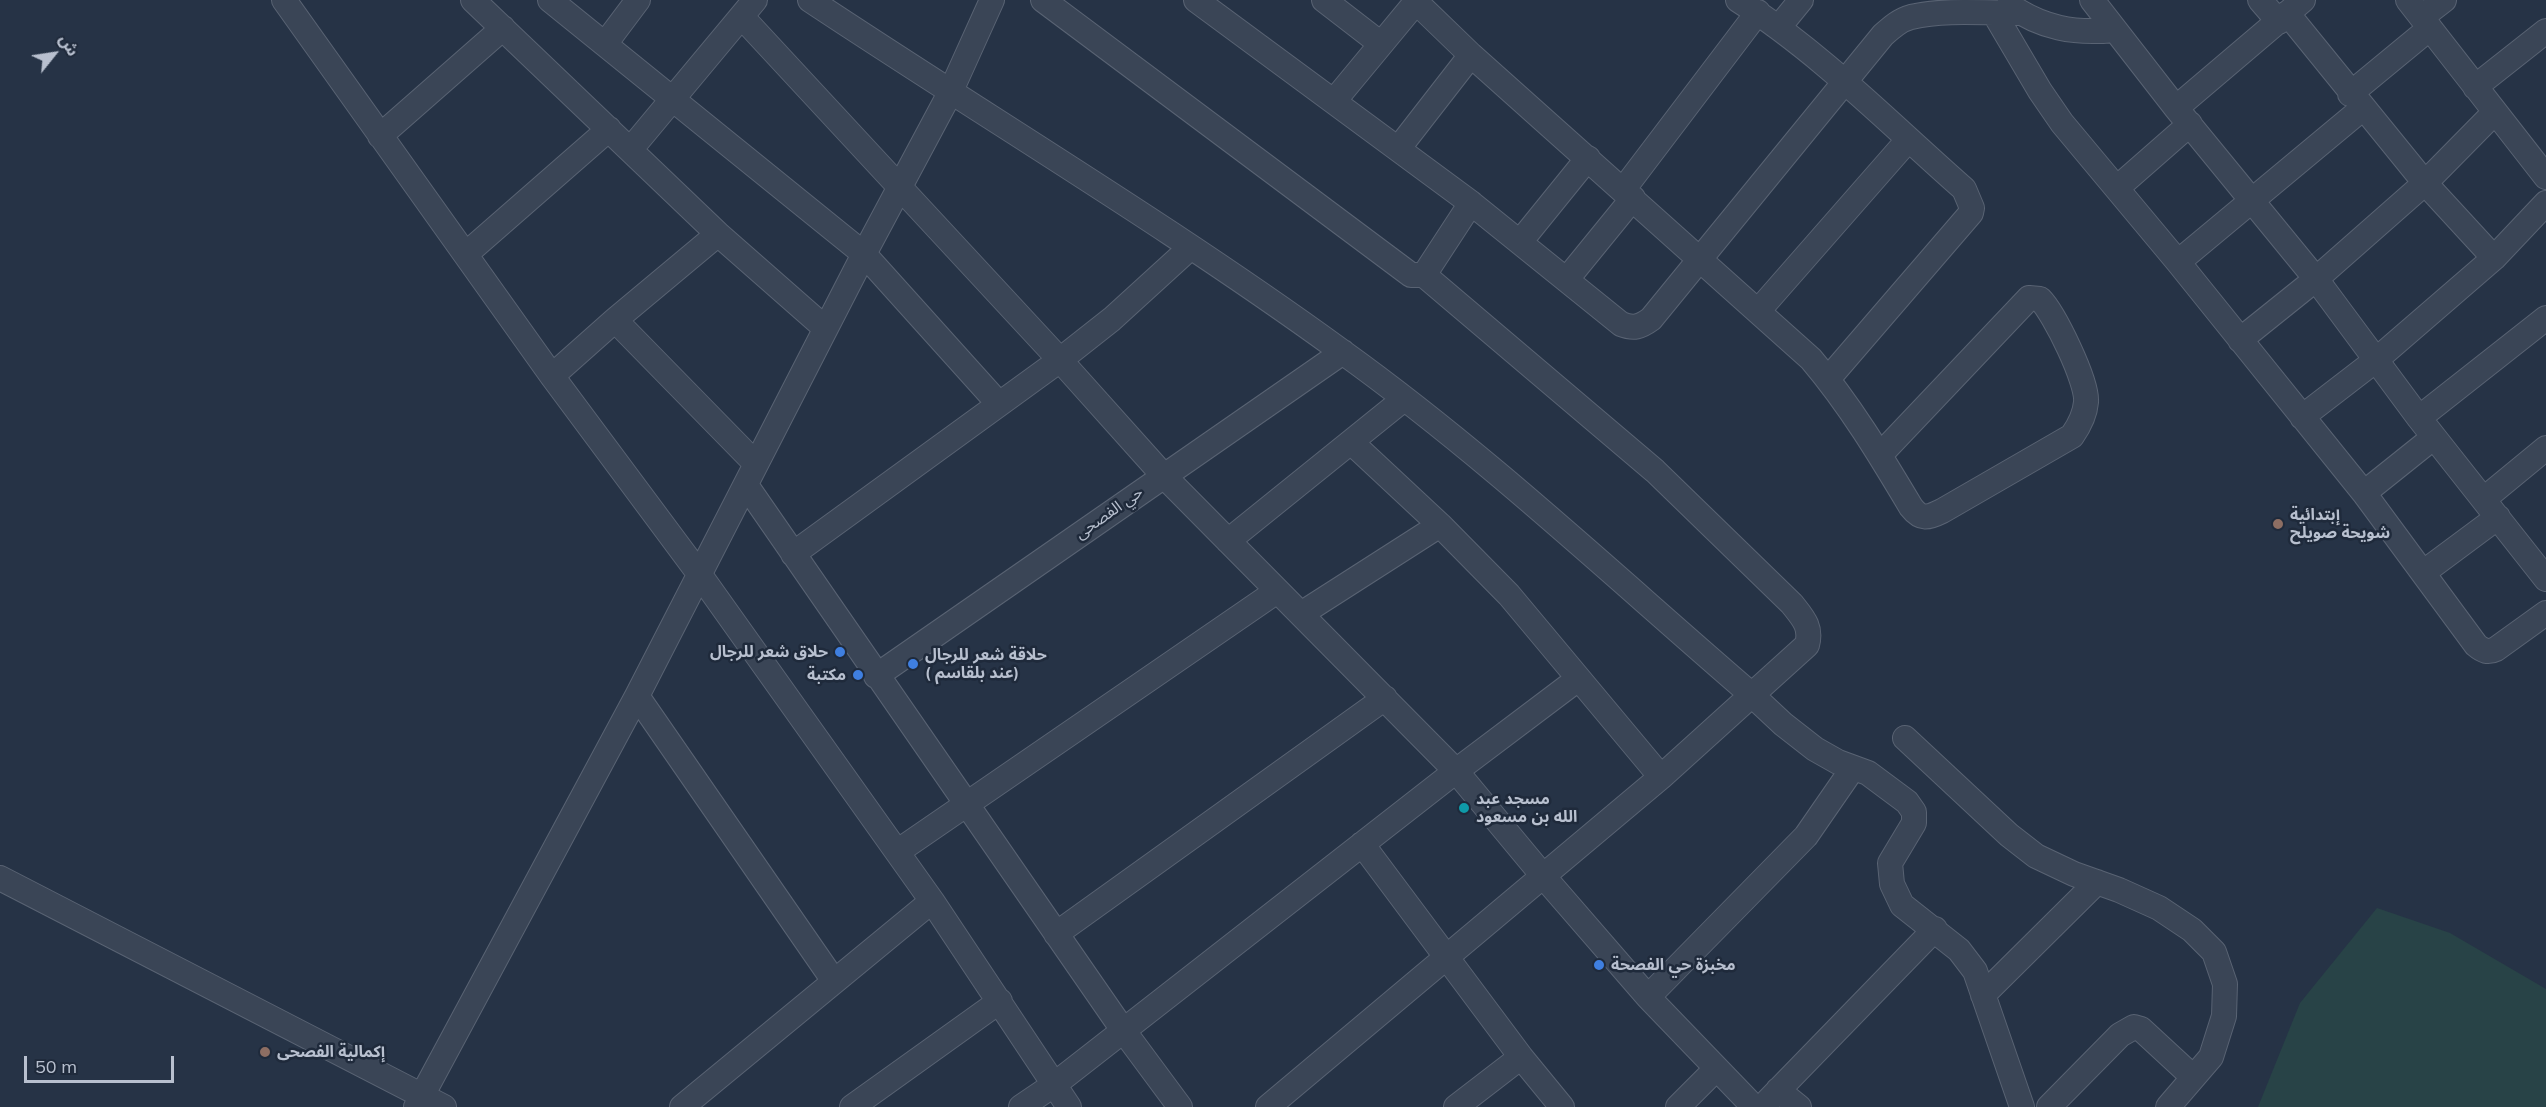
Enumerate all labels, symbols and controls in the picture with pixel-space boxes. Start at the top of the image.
north arrow [24,24,84,84]
text: ش [55,31,84,59]
street label: حي الفصحى [1071,483,1147,543]
place label: إبتدائية شويحة صويلح [2290,505,2390,543]
marker: إبتدائية شويحة صويلح [2271,517,2285,531]
place label: حلاق شعر للرجال [710,642,828,662]
marker: حلاق شعر للرجال [833,645,847,659]
place label: حلاقة شعر للرجال ( عند بلقاسم) [925,645,1047,683]
marker: حلاقة شعر للرجال ( عند بلقاسم) [906,657,920,671]
place label: مكتبة [807,665,846,685]
marker: مكتبة [851,668,865,682]
place label: مسجد عبد الله بن مسعود [1476,789,1577,827]
marker: مسجد عبد الله بن مسعود [1457,801,1471,815]
place label: مخبزة حي الفصحة [1611,955,1736,975]
marker: مخبزة حي الفصحة [1592,958,1606,972]
place label: إكمالية الفصحى [277,1042,385,1062]
scale bar [27,1044,177,1082]
marker: إكمالية الفصحى [258,1045,272,1059]
text: 50 m [35,1055,77,1078]

